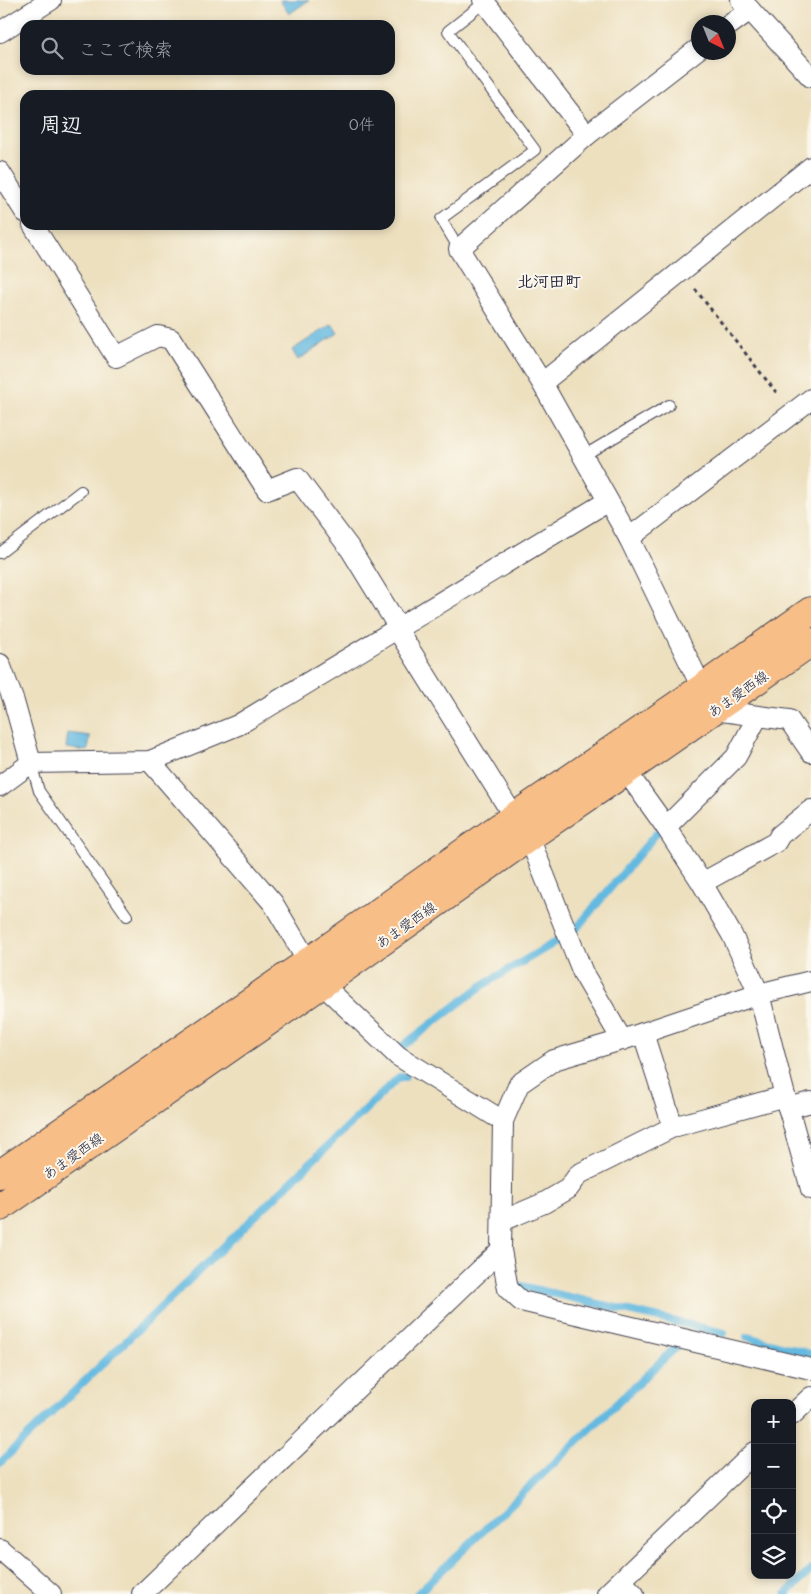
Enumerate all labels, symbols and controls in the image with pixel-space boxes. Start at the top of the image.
north arrow [691,15,736,60]
search box [20,20,395,75]
icon: search [38,34,66,62]
text: ここで検索 [78,37,173,61]
text: 周辺 [40,111,82,138]
text: 0件 [348,114,375,134]
district label: 北河田町 [517,271,581,291]
street label: あま愛西線 [704,667,772,721]
street label: あま愛西線 [372,898,440,952]
street label: あま愛西線 [39,1129,107,1183]
map controls [751,1399,796,1579]
button: + [751,1399,796,1444]
button: − [751,1444,796,1489]
button: locate [751,1489,796,1534]
button: layers [751,1534,796,1579]

